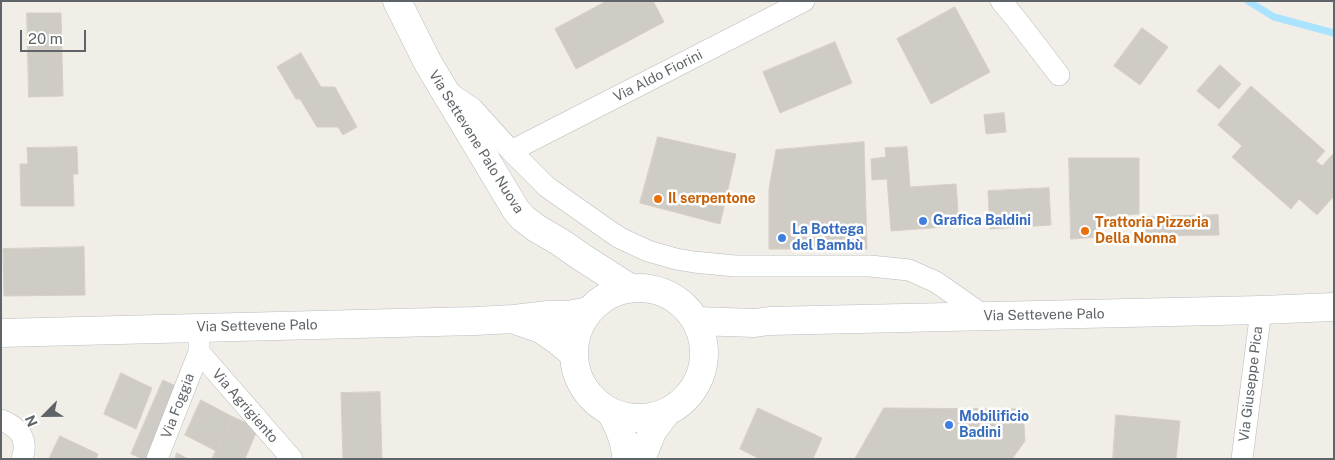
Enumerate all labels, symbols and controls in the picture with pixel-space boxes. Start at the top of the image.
scale bar [22,20,89,52]
text: 20 m [28,30,63,47]
street label: Via Aldo Fiorini [611,46,705,106]
street label: Via Settevene Palo Nuova [425,67,527,217]
place label: Il serpentone [668,191,756,207]
marker: Il serpentone [652,193,664,205]
place label: Grafica Baldini [933,213,1031,229]
marker: Grafica Baldini [917,215,929,227]
place label: Trattoria Pizzeria Della Nonna [1095,215,1209,248]
place label: La Bottega del Bambù [792,222,864,254]
marker: Trattoria Pizzeria Della Nonna [1079,225,1091,237]
marker: La Bottega del Bambù [776,232,788,244]
street label: Via Settevene Palo [983,306,1105,324]
street label: Via Settevene Palo [196,317,318,335]
street label: Via Giuseppe Pica [1236,325,1266,443]
street label: Via Agrigiento [208,366,282,446]
street label: Via Foggia [158,371,198,441]
north arrow [20,390,70,440]
place label: Mobilificio Badini [959,409,1029,442]
text: N [22,413,41,429]
marker: Mobilificio Badini [943,419,955,431]

